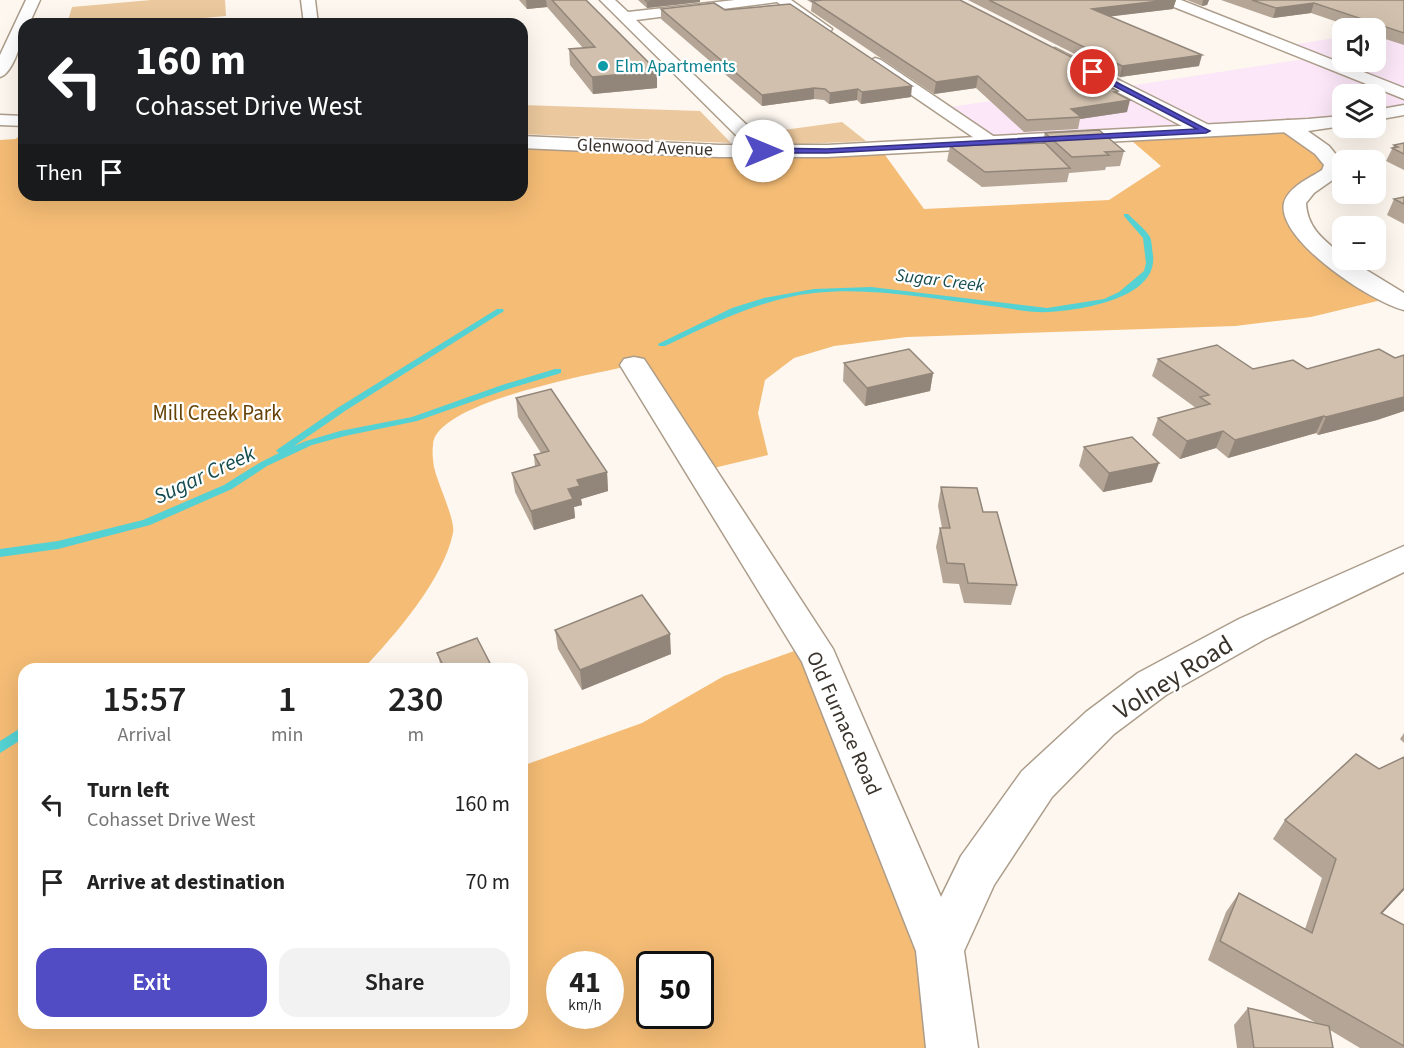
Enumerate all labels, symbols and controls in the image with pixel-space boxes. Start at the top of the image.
map controls [1332,18,1386,270]
button: sound [1332,18,1386,72]
text: 160 m [135,31,246,91]
icon: left [36,42,114,120]
pin [1067,46,1118,97]
place label: Elm Apartments [615,54,736,79]
icon: arrive [1076,55,1109,88]
marker: Elm Apartments [596,59,610,73]
button: layers [1332,84,1386,138]
text: Cohasset Drive West [135,87,362,126]
position arrow [731,119,795,183]
street label: Glenwood Avenue [577,133,713,162]
button: + [1332,150,1386,204]
icon: arrive [95,156,128,189]
text: Then [36,157,83,189]
button: − [1332,216,1386,270]
water label: Sugar Creek [894,263,986,298]
park label: Mill Creek Park [152,398,282,428]
water label: Sugar Creek [148,437,261,512]
street label: Volney Road [1107,626,1240,729]
street label: Old Furnace Road [799,646,889,800]
text: 15:57 [103,674,186,725]
text: 1 [278,674,296,725]
text: 230 [388,674,443,725]
text: Arrival [118,721,171,749]
text: min [271,721,303,749]
text: m [407,721,424,749]
text: Turn left [87,774,169,806]
icon: left [36,788,69,821]
text: 160 m [455,788,510,820]
text: Cohasset Drive West [87,806,255,834]
icon: arrive [36,866,69,899]
text: Arrive at destination [87,866,285,898]
text: 70 m [465,866,510,898]
button: Exit [36,948,267,1017]
button: Share [279,948,510,1017]
speed limit sign: 50 [636,951,714,1029]
text: 41 [569,961,601,1004]
text: km/h [568,995,602,1016]

